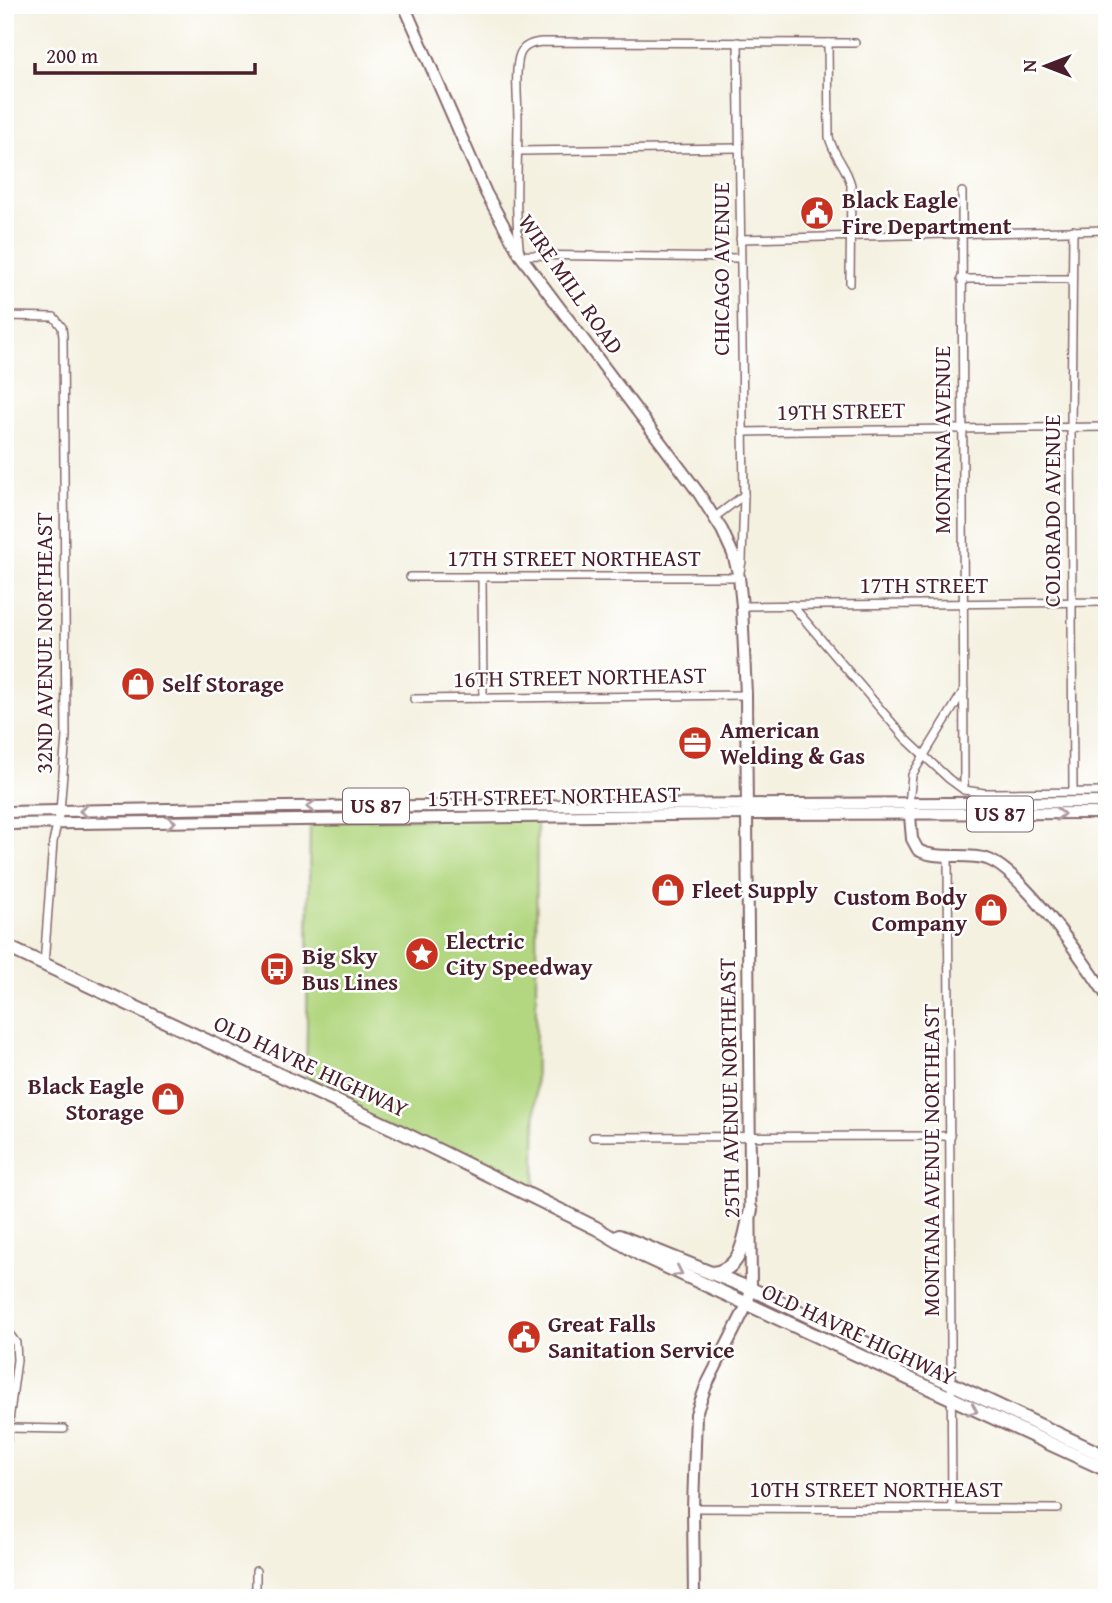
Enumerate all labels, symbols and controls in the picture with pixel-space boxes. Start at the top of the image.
scale bar [35,32,256,76]
north arrow [1010,32,1080,102]
text: 200 m [46,40,98,71]
text: N [1015,59,1043,72]
street label: CHICAGO AVENUE [704,182,737,356]
place label: Black Eagle Fire Department [842,183,1012,242]
public building icon: Black Eagle Fire Department [798,194,836,232]
street label: WIRE MILL ROAD [511,207,632,361]
street label: MONTANA AVENUE [925,346,958,534]
street label: 19TH STREET [776,393,906,428]
street label: COLORADO AVENUE [1035,415,1068,607]
street label: 32ND AVENUE NORTHEAST [27,512,60,774]
street label: 17TH STREET NORTHEAST [447,541,701,574]
street label: 17TH STREET [860,568,989,601]
street label: 16TH STREET NORTHEAST [453,658,707,695]
shop icon: Self Storage [119,665,157,703]
place label: Self Storage [162,667,284,700]
place label: American Welding & Gas [720,713,865,772]
office icon: American Welding & Gas [676,724,714,762]
street label: 15TH STREET NORTHEAST [427,777,681,814]
road number: US 87 [343,788,409,824]
road number: US 87 [967,796,1033,832]
one-way arrow [306,799,317,814]
one-way arrow [78,803,89,819]
one-way arrow [1056,806,1066,822]
one-way arrow [167,814,177,830]
shop icon: Fleet Supply [649,871,687,909]
place label: Fleet Supply [692,873,818,906]
place label: Custom Body Company [834,880,967,939]
shop icon: Custom Body Company [972,891,1010,929]
place label: Electric City Speedway [446,924,593,983]
place icon: Electric City Speedway [403,935,441,973]
place label: Big Sky Bus Lines [302,939,398,998]
bus stop icon: Big Sky Bus Lines [258,950,296,988]
street label: 25TH AVENUE NORTHEAST [710,957,747,1219]
street label: MONTANA AVENUE NORTHEAST [914,1004,947,1316]
street label: OLD HAVRE HIGHWAY [208,1006,414,1125]
place label: Black Eagle Storage [28,1069,144,1128]
shop icon: Black Eagle Storage [149,1080,187,1118]
one-way arrow [671,1264,683,1278]
street label: OLD HAVRE HIGHWAY [756,1274,962,1393]
place label: Great Falls Sanitation Service [548,1307,735,1366]
public building icon: Great Falls Sanitation Service [505,1318,543,1356]
one-way arrow [966,1402,978,1416]
street label: 10TH STREET NORTHEAST [749,1472,1003,1505]

